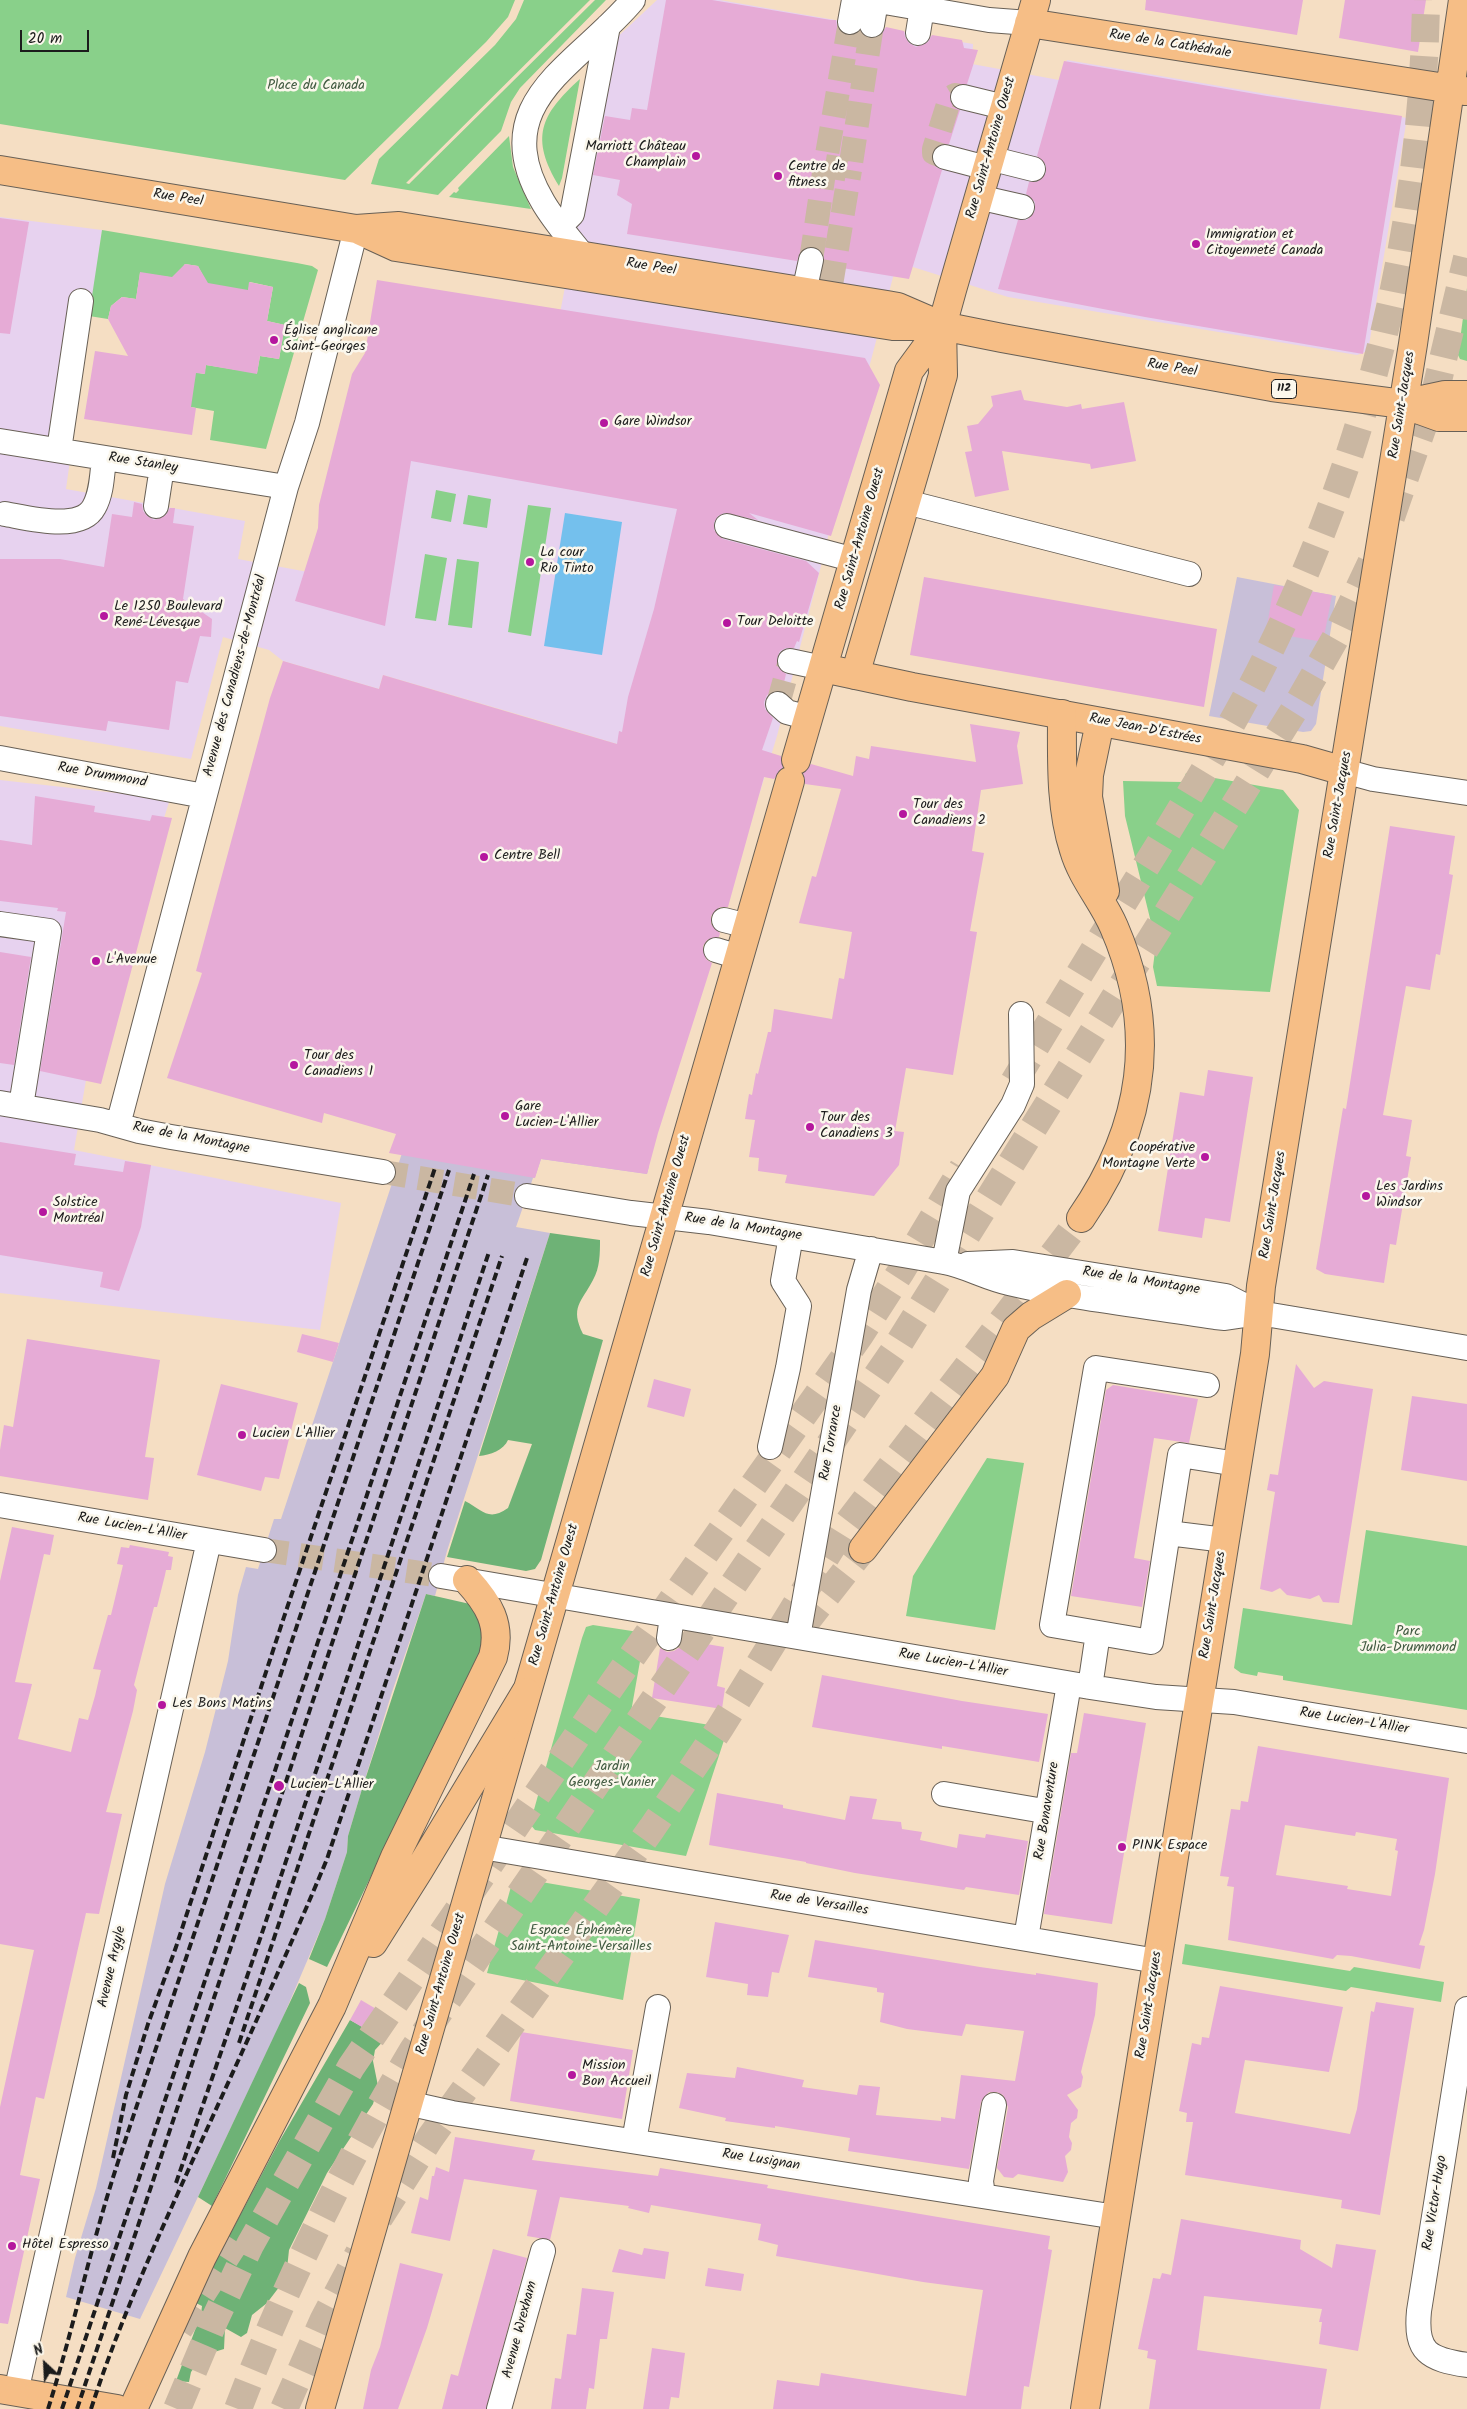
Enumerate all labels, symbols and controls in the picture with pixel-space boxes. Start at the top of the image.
scale bar [22,20,91,52]
text: 20 m [28,27,62,51]
street label: Rue de la Cathédrale [1108,27,1232,63]
street label: Rue Saint-Antoine Ouest [964,75,1020,221]
park label: Place du Canada [267,79,365,95]
place label: Marriott Château Champlain [585,140,686,172]
marker: Marriott Château Champlain [690,150,702,162]
place label: Centre de fitness [788,160,845,192]
marker: Centre de fitness [772,170,784,182]
street label: Rue Peel [152,187,204,211]
place label: Immigration et Citoyenneté Canada [1206,228,1323,260]
marker: Immigration et Citoyenneté Canada [1190,238,1202,250]
street label: Rue Peel [625,256,677,280]
place label: Église anglicane Saint-Georges [284,324,377,357]
marker: Église anglicane Saint-Georges [268,334,280,346]
street label: Rue Saint-Jacques [1386,350,1420,460]
street label: Rue Peel [1146,356,1198,382]
road number: 112 [1272,379,1296,398]
place label: Gare Windsor [614,415,691,431]
marker: Gare Windsor [598,417,610,429]
street label: Rue Stanley [107,450,179,478]
street label: Rue Saint-Antoine Ouest [833,466,889,612]
place label: La cour Rio Tinto [540,546,594,578]
marker: La cour Rio Tinto [524,556,536,568]
street label: Avenue des Canadiens-de-Montréal [201,573,271,779]
place label: Le 1250 Boulevard René-Lévesque [114,600,222,632]
marker: Le 1250 Boulevard René-Lévesque [98,610,110,622]
place label: Tour Deloitte [737,615,813,631]
marker: Tour Deloitte [721,617,733,629]
street label: Rue Jean-D'Estrées [1088,711,1202,749]
street label: Rue Saint-Jacques [1321,750,1357,860]
street label: Rue Drummond [56,760,148,792]
place label: Tour des Canadiens 2 [913,798,986,830]
marker: Tour des Canadiens 2 [897,808,909,820]
place label: Centre Bell [494,849,560,865]
marker: Centre Bell [478,851,490,863]
place label: L'Avenue [106,953,157,969]
marker: L'Avenue [90,955,102,967]
place label: Tour des Canadiens 1 [304,1049,373,1082]
marker: Tour des Canadiens 1 [288,1059,300,1071]
place label: Gare Lucien-L'Allier [515,1100,598,1132]
marker: Gare Lucien-L'Allier [499,1110,511,1122]
place label: Tour des Canadiens 3 [820,1111,893,1144]
street label: Rue de la Montagne [131,1119,251,1159]
marker: Tour des Canadiens 3 [804,1121,816,1133]
street label: Rue Saint-Antoine Ouest [639,1133,695,1279]
place label: Coopérative Montagne Verte [1102,1141,1195,1174]
street label: Rue Saint-Jacques [1257,1150,1291,1260]
marker: Coopérative Montagne Verte [1199,1151,1211,1163]
place label: Les Jardins Windsor [1376,1180,1443,1212]
marker: Les Jardins Windsor [1360,1190,1372,1202]
place label: Solstice Montréal [53,1196,104,1228]
marker: Solstice Montréal [37,1206,49,1218]
street label: Rue de la Montagne [683,1210,803,1246]
street label: Rue de la Montagne [1081,1264,1201,1300]
street label: Rue Torrance [817,1404,847,1482]
place label: Lucien L'Allier [252,1427,335,1443]
marker: Lucien L'Allier [236,1429,248,1441]
street label: Rue Lucien-L'Allier [76,1510,188,1546]
street label: Rue Saint-Antoine Ouest [527,1522,583,1668]
street label: Rue Saint-Jacques [1197,1550,1231,1660]
park label: Parc Julia-Drummond [1360,1625,1456,1658]
street label: Rue Lucien-L'Allier [897,1646,1009,1682]
place label: Les Bons Matins [172,1697,272,1713]
marker: Les Bons Matins [156,1699,168,1711]
street label: Rue Lucien-L'Allier [1298,1705,1410,1739]
park label: Jardin Georges-Vanier [569,1760,655,1792]
street label: Rue Bonaventure [1032,1761,1064,1861]
place label: Lucien-L'Allier [290,1778,373,1794]
marker: Lucien-L'Allier [272,1779,286,1793]
place label: PINK Espace [1132,1839,1207,1855]
marker: PINK Espace [1116,1841,1128,1853]
street label: Rue de Versailles [769,1888,869,1920]
street label: Rue Saint-Antoine Ouest [414,1911,470,2057]
park label: Espace Éphémère Saint-Antoine-Versailles [510,1924,652,1956]
street label: Avenue Argyle [95,1925,131,2009]
street label: Rue Saint-Jacques [1133,1950,1167,2060]
place label: Mission Bon Accueil [582,2059,651,2092]
marker: Mission Bon Accueil [566,2069,578,2081]
street label: Rue Lusignan [721,2147,801,2175]
street label: Rue Victor-Hugo [1420,2154,1452,2252]
place label: Hôtel Espresso [22,2238,109,2254]
marker: Hôtel Espresso [6,2240,18,2252]
street label: Avenue Wrexham [500,2280,542,2380]
north arrow [20,2339,70,2389]
text: N [30,2339,47,2362]

